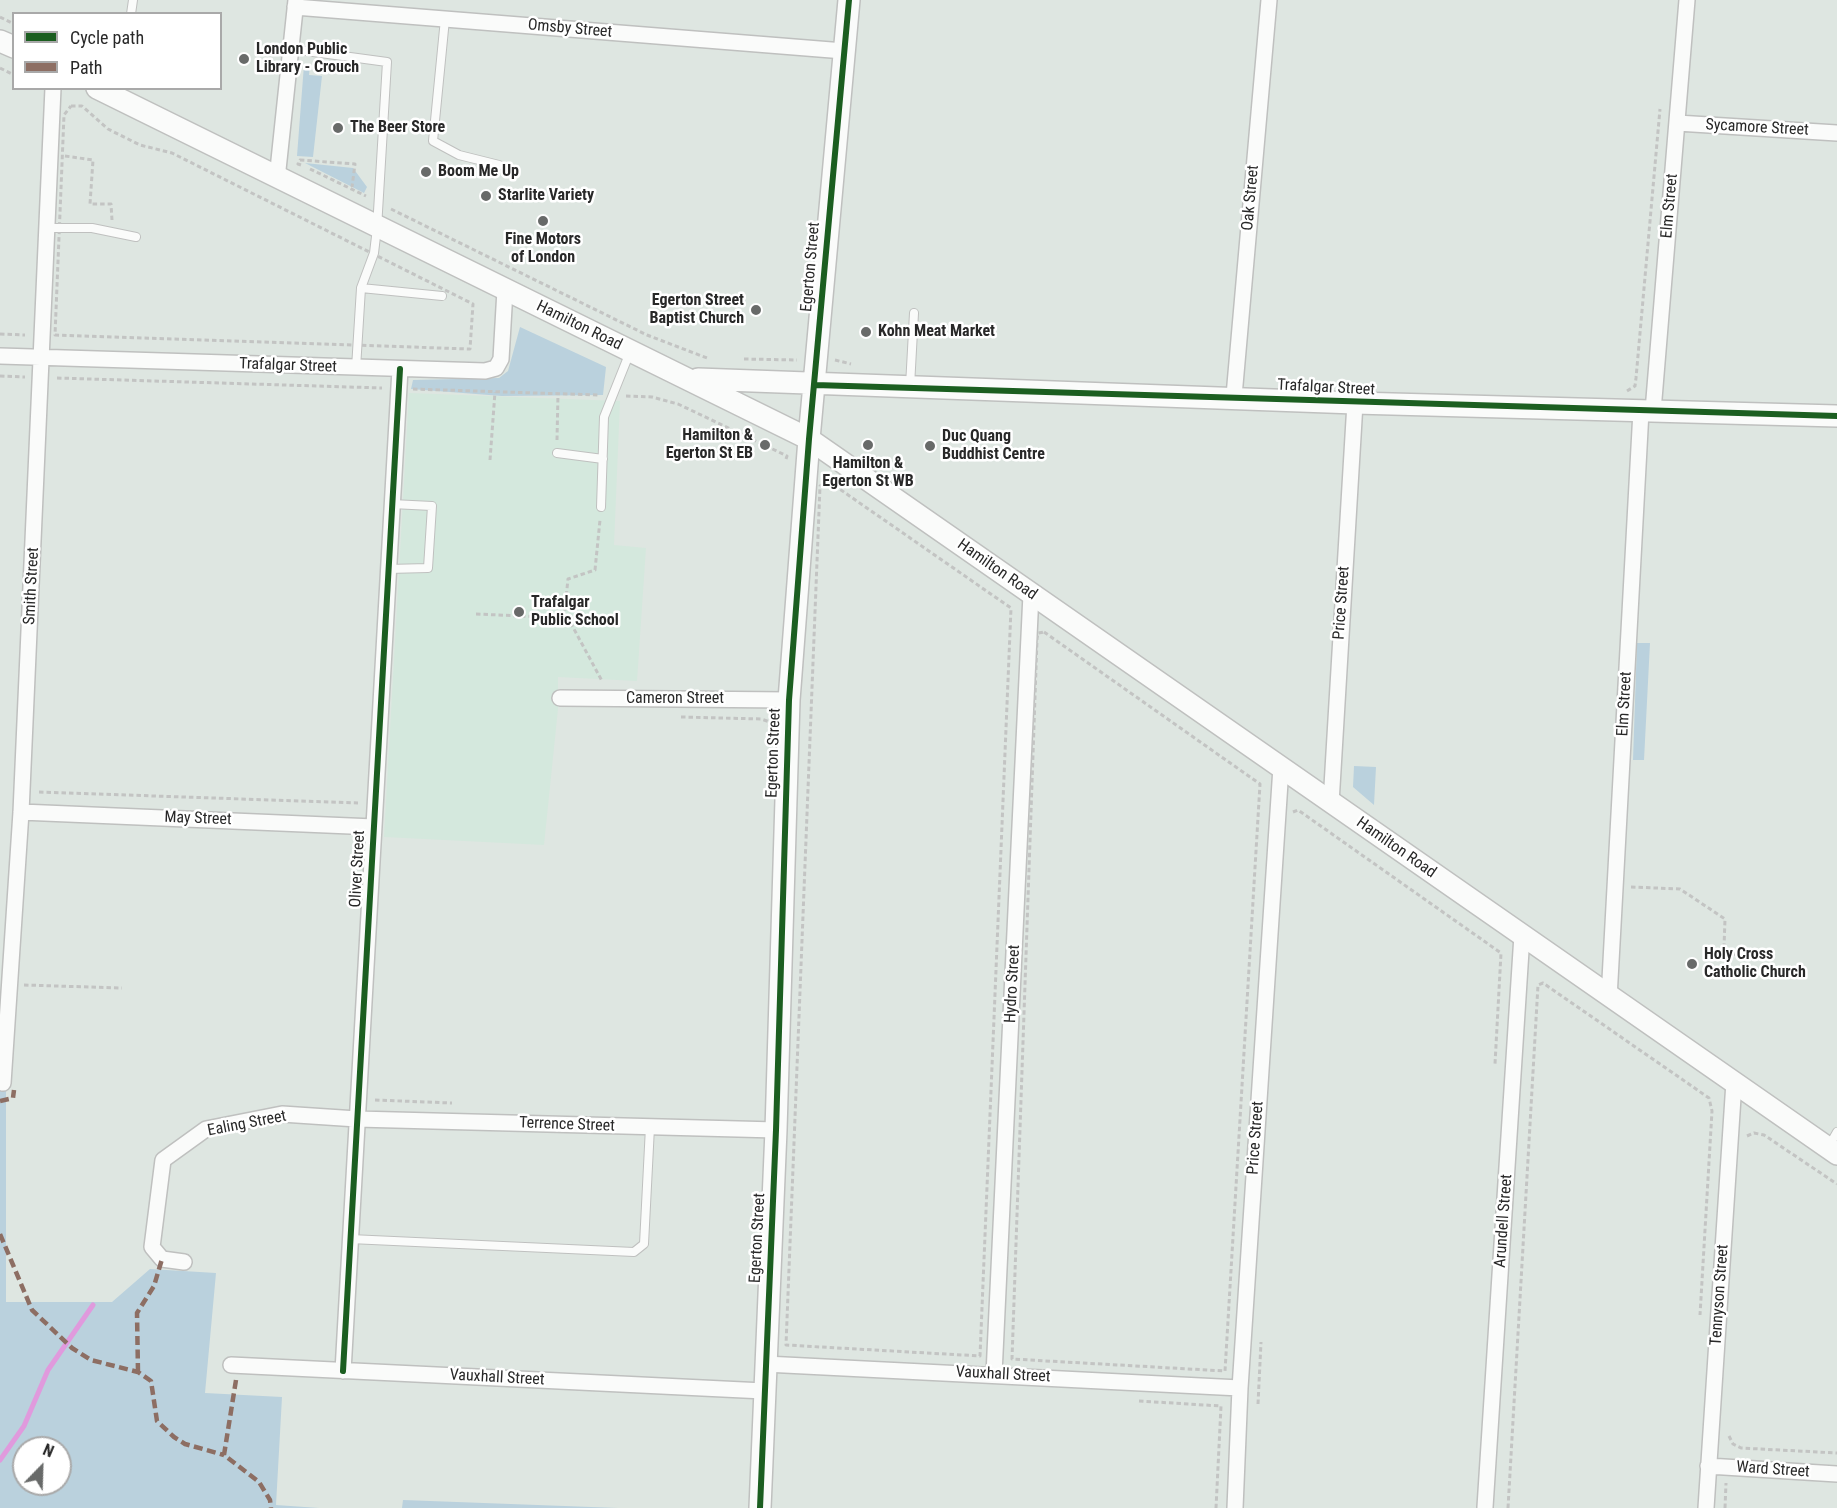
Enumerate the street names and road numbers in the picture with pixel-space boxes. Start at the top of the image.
street label: Omsby Street [527,16,613,42]
street label: Sycamore Street [1705,116,1809,140]
street label: Oak Street [1239,164,1263,232]
street label: Elm Street [1658,173,1682,239]
street label: Egerton Street [798,221,824,313]
street label: Hamilton Road [533,297,625,355]
street label: Trafalgar Street [239,355,337,377]
street label: Trafalgar Street [1277,376,1375,400]
street label: Hamilton Road [953,535,1041,605]
street label: Smith Street [20,547,44,625]
street label: Price Street [1330,566,1354,640]
street label: Elm Street [1614,671,1636,737]
street label: Cameron Street [626,689,724,709]
street label: Egerton Street [763,708,785,798]
street label: May Street [164,808,232,830]
street label: Hamilton Road [1352,813,1440,883]
street label: Oliver Street [346,830,370,908]
street label: Hydro Street [1001,944,1025,1024]
street label: Price Street [1244,1101,1268,1175]
street label: Ealing Street [206,1107,288,1141]
street label: Terrence Street [519,1114,615,1136]
street label: Arundell Street [1491,1174,1517,1268]
street label: Egerton Street [746,1193,770,1283]
street label: Tennyson Street [1707,1244,1733,1346]
street label: Vauxhall Street [955,1363,1051,1387]
street label: Vauxhall Street [449,1366,545,1390]
street label: Ward Street [1736,1458,1810,1482]

